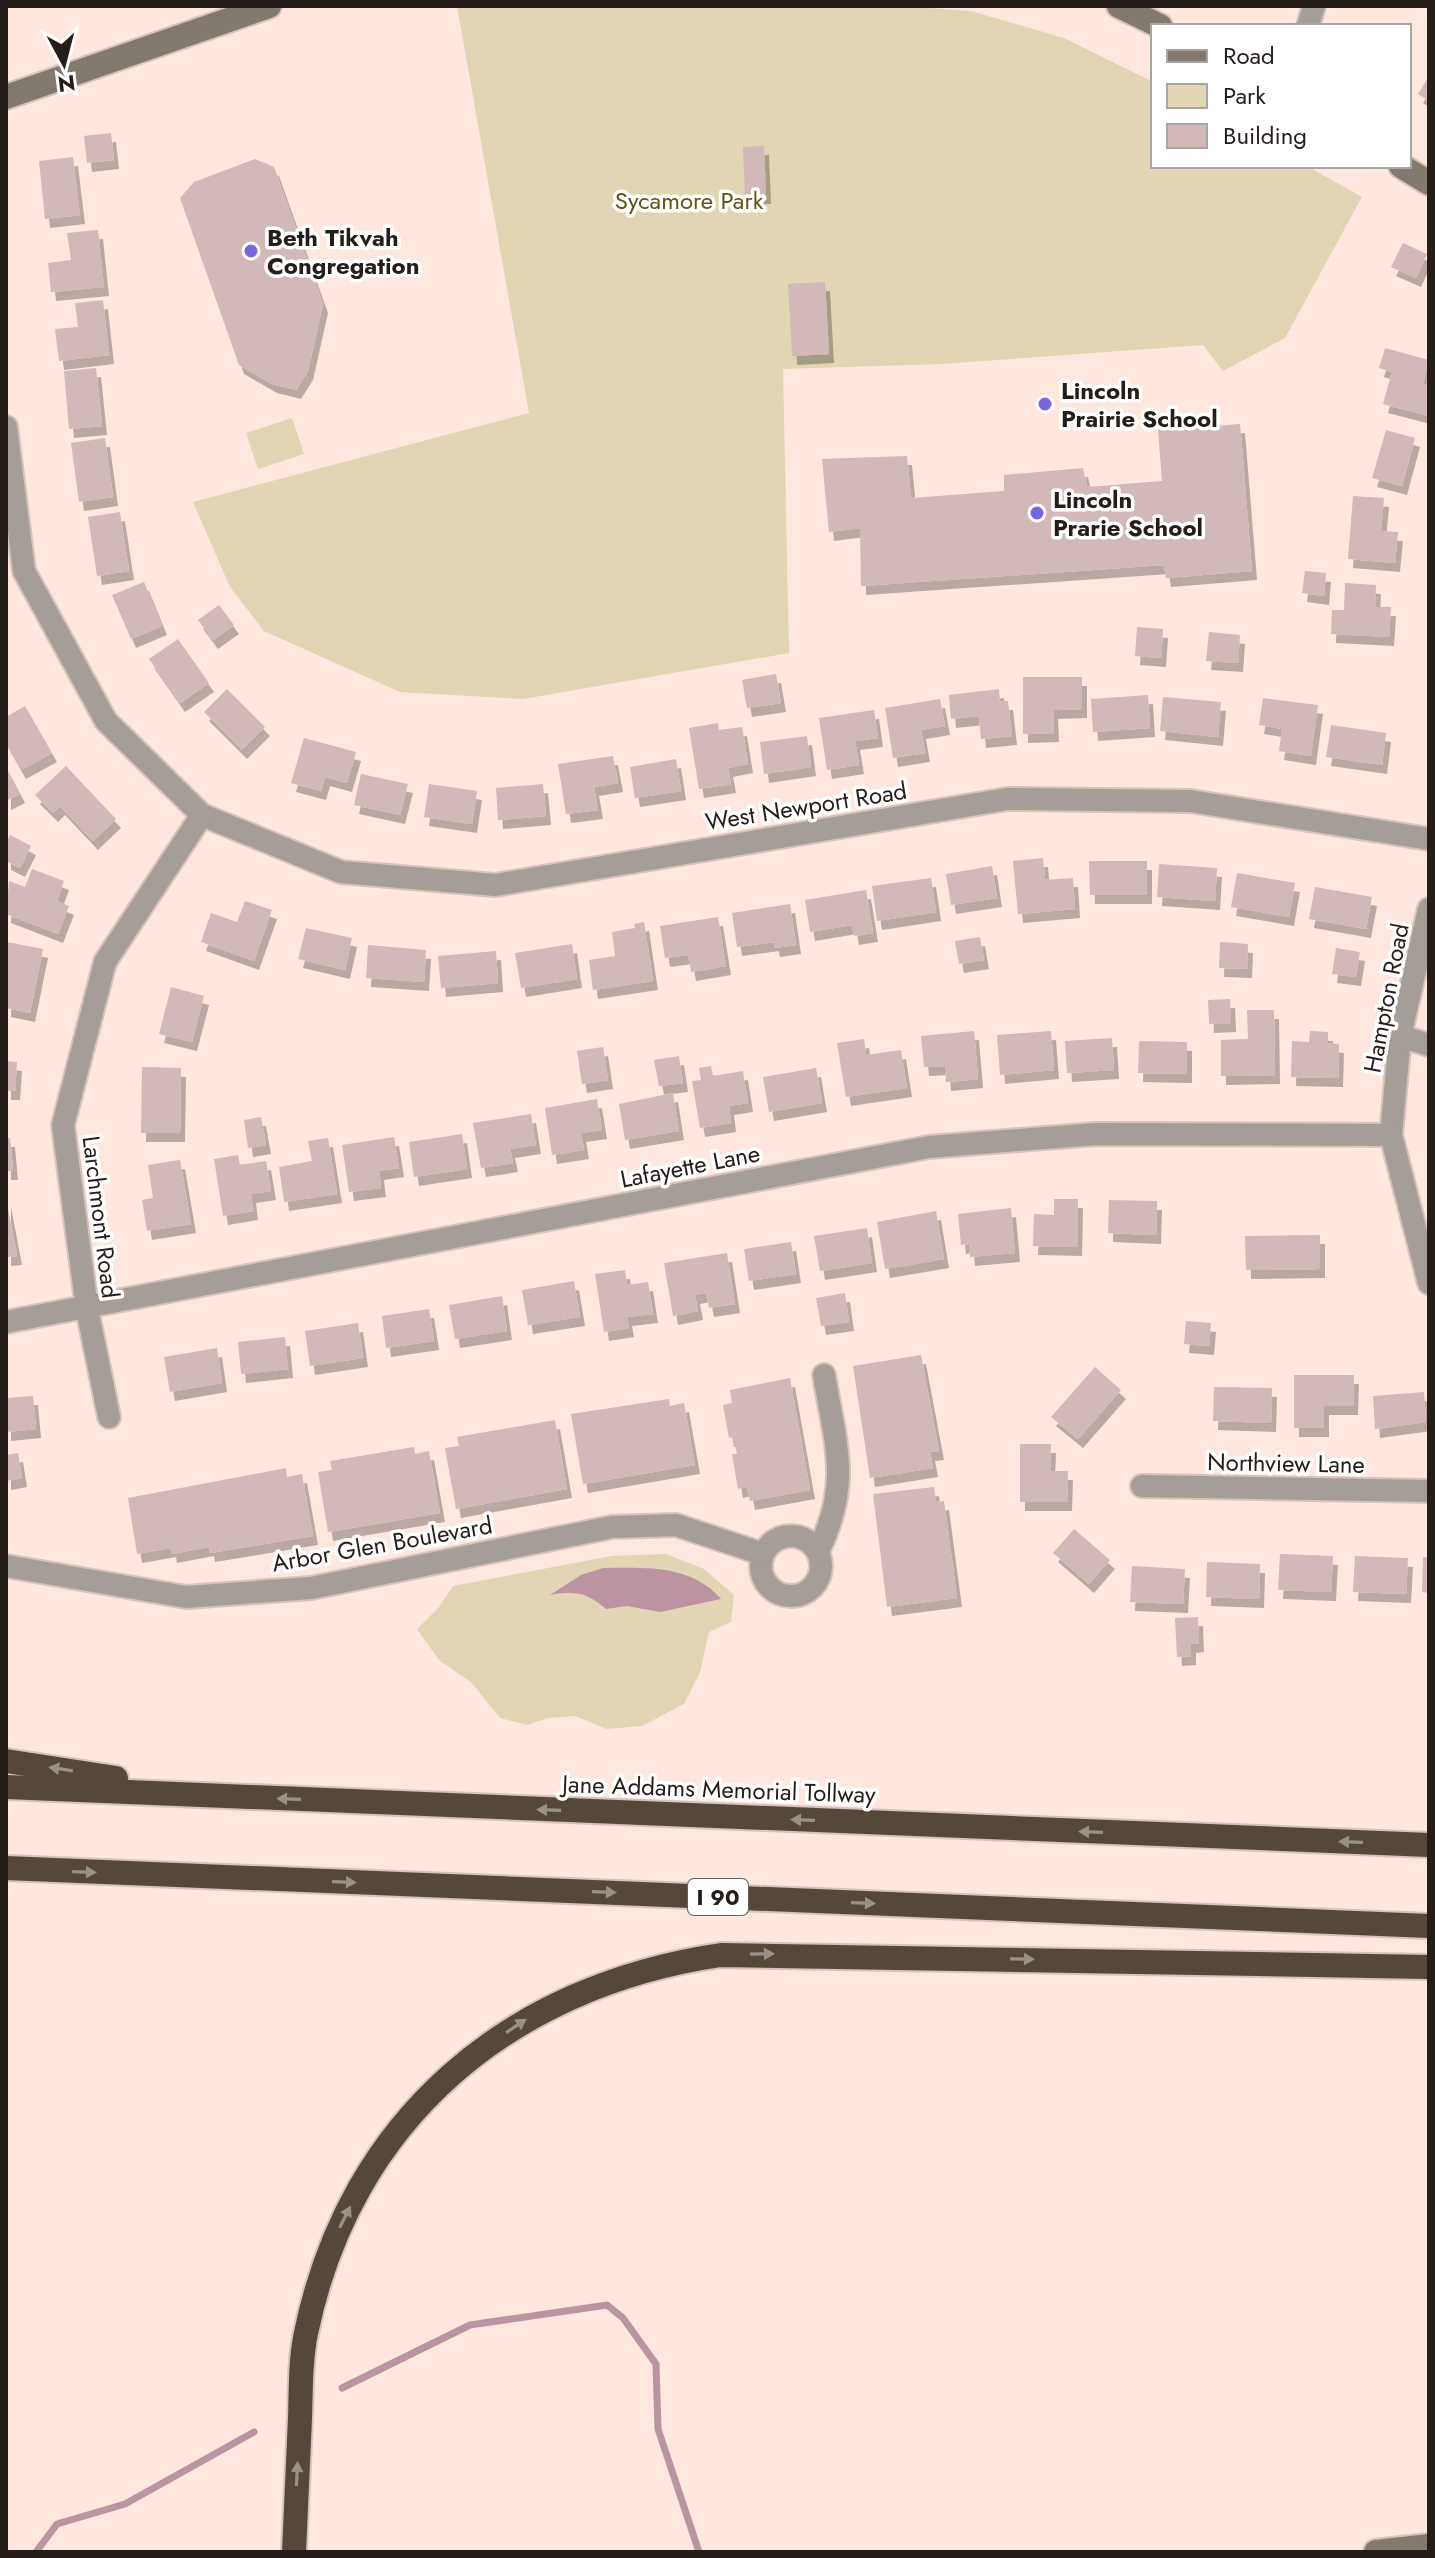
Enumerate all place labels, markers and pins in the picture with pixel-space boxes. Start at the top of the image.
place label: Beth Tikvah Congregation [267,220,419,283]
marker: Beth Tikvah Congregation [242,242,260,260]
place label: Lincoln Prairie School [1061,373,1218,436]
marker: Lincoln Prairie School [1036,395,1054,413]
place label: Lincoln Prarie School [1053,482,1203,545]
marker: Lincoln Prarie School [1028,504,1046,522]

